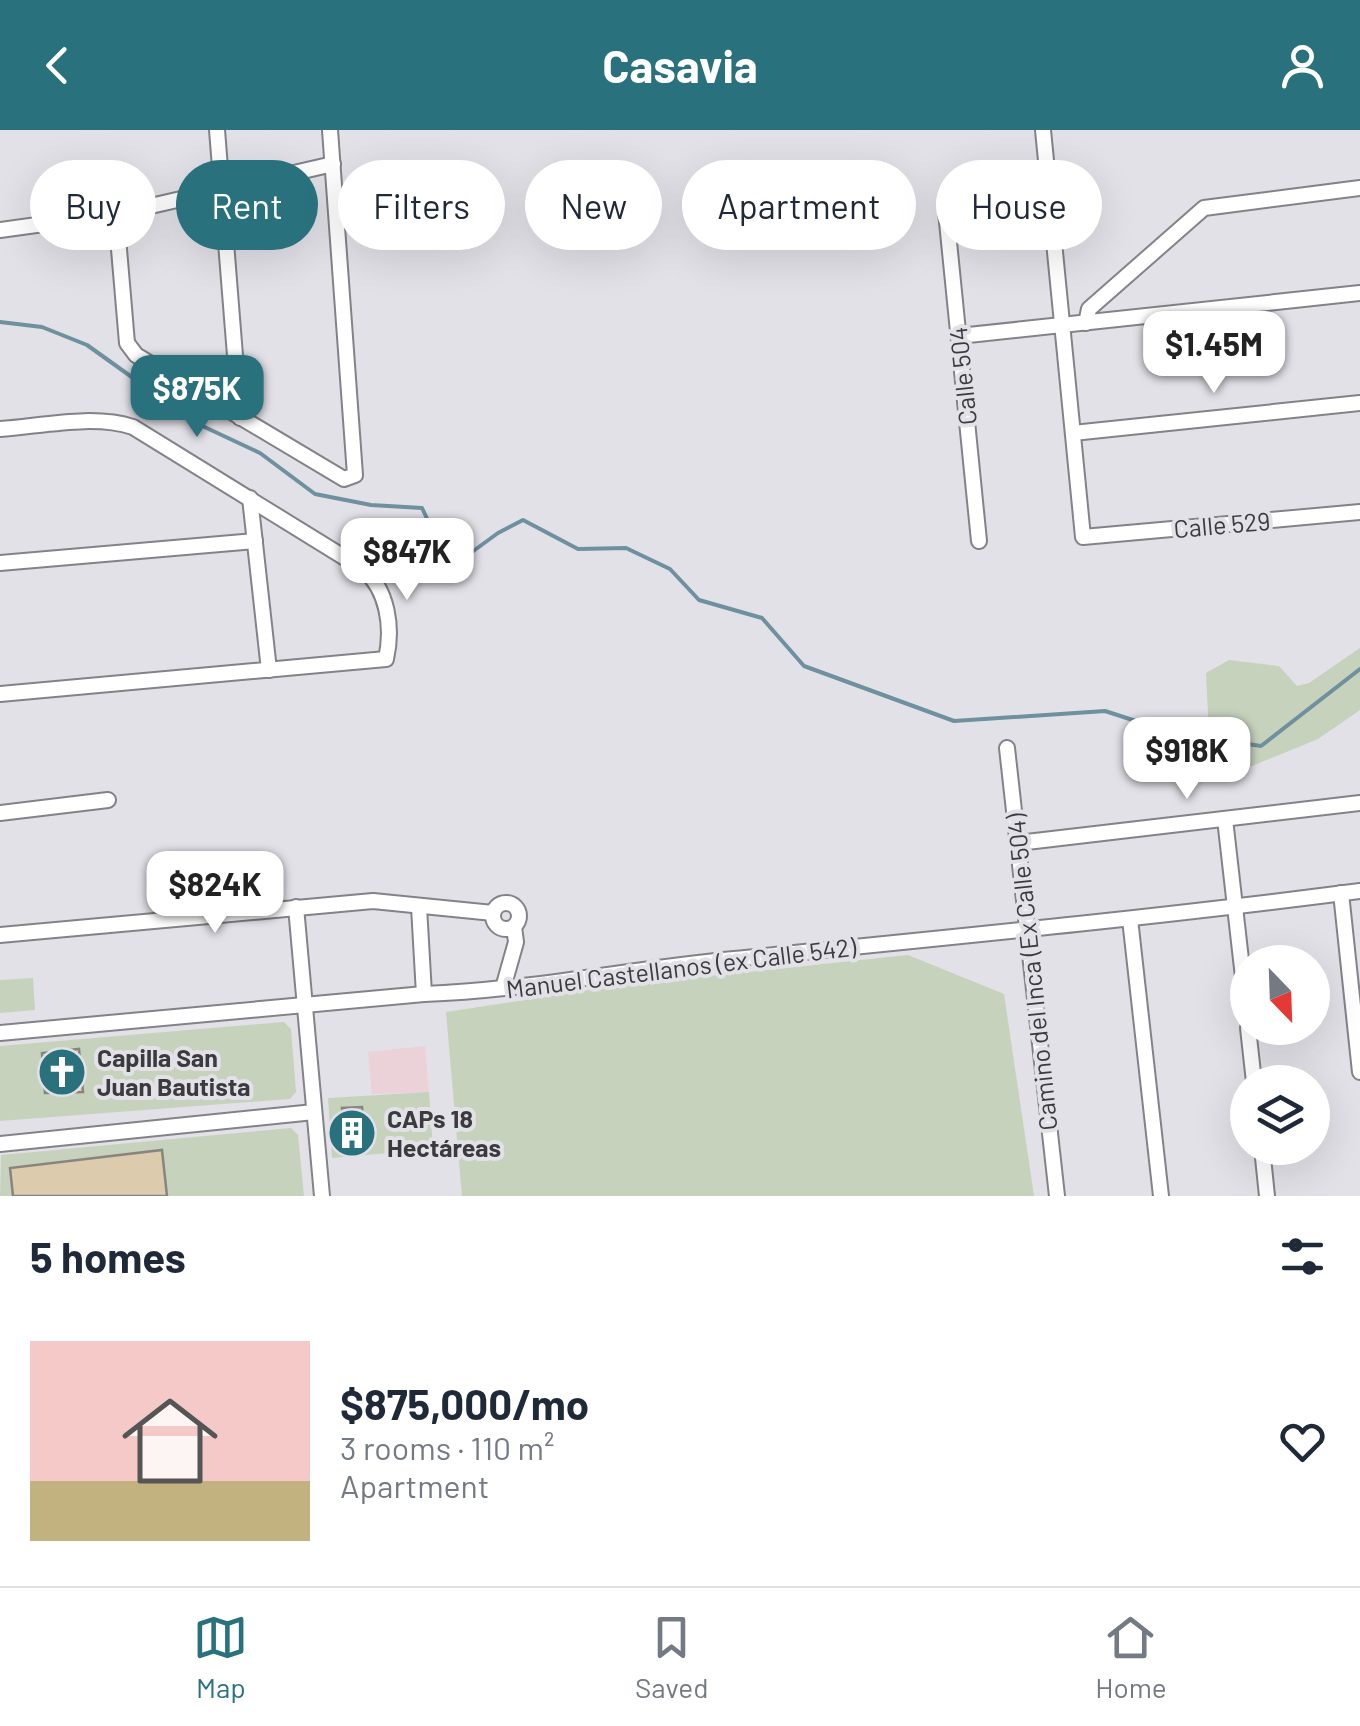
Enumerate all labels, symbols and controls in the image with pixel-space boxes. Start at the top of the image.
icon: back [30,38,85,93]
text: Casavia [602,38,758,92]
icon: person [1275,38,1330,93]
chip: Buy [30,160,156,250]
chip: Rent [176,160,318,250]
chip: Filters [338,160,505,250]
chip: New [525,160,662,250]
chip: Apartment [682,160,916,250]
chip: House [936,160,1102,250]
pin: $1.45M [1133,311,1295,396]
text: $1.45M [1165,324,1263,362]
street label: Calle 504 [942,326,982,427]
pin: $875K [127,355,267,440]
text: $875K [153,368,241,406]
street label: Calle 529 [1172,505,1271,543]
pin: $847K [337,518,477,603]
text: $847K [363,531,451,569]
pin: $918K [1117,717,1257,802]
text: $918K [1145,730,1229,768]
street label: Camino del Inca (Ex Calle 504) [999,812,1063,1132]
pin: $824K [145,851,285,936]
text: $824K [169,864,261,902]
street label: Manuel Castellanos (ex Calle 542) [504,931,858,1003]
north arrow [1230,945,1330,1045]
map controls [1230,945,1330,1165]
place label: Capilla San Juan Bautista [97,1042,250,1101]
church icon: Capilla San Juan Bautista [36,1046,88,1098]
button: layers [1230,1065,1330,1165]
place label: CAPs 18 Hectáreas [387,1103,501,1162]
building icon: CAPs 18 Hectáreas [326,1107,378,1159]
icon: filters [1275,1229,1330,1284]
text: 5 homes [30,1231,186,1281]
text: $875,000/mo [340,1378,589,1428]
icon: home [110,1381,230,1501]
icon: heart [1275,1414,1330,1469]
text: 3 rooms · 110 m² [340,1428,555,1466]
text: Apartment [340,1466,489,1504]
tab: Map [193,1610,248,1704]
tab: Saved [635,1610,708,1704]
tab: Home [1095,1610,1167,1704]

